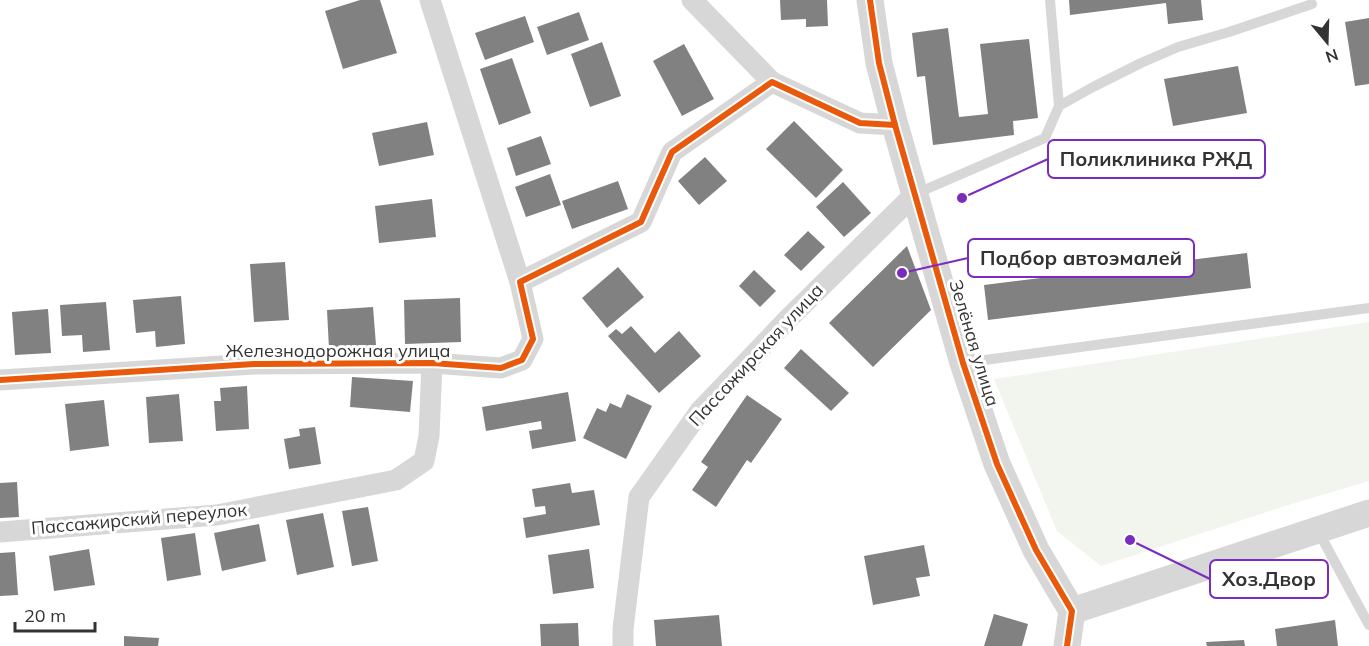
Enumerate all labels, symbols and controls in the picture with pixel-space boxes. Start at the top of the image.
north arrow [1297,12,1357,72]
text: N [1323,45,1341,68]
callout: Поликлиника РЖД [1048,140,1265,178]
text: Поликлиника РЖД [1060,146,1252,171]
callout: Подбор автоэмалей [968,239,1194,277]
text: Подбор автоэмалей [980,245,1182,270]
street label: Зелёная улица [944,277,1005,409]
street label: Пассажирская улица [683,278,828,431]
street label: Железнодорожная улица [226,339,450,362]
street label: Пассажирский переулок [30,498,248,539]
callout: Хоз.Двор [1210,560,1328,598]
text: Хоз.Двор [1221,566,1316,591]
scale bar [15,595,94,633]
text: 20 m [24,604,66,627]

